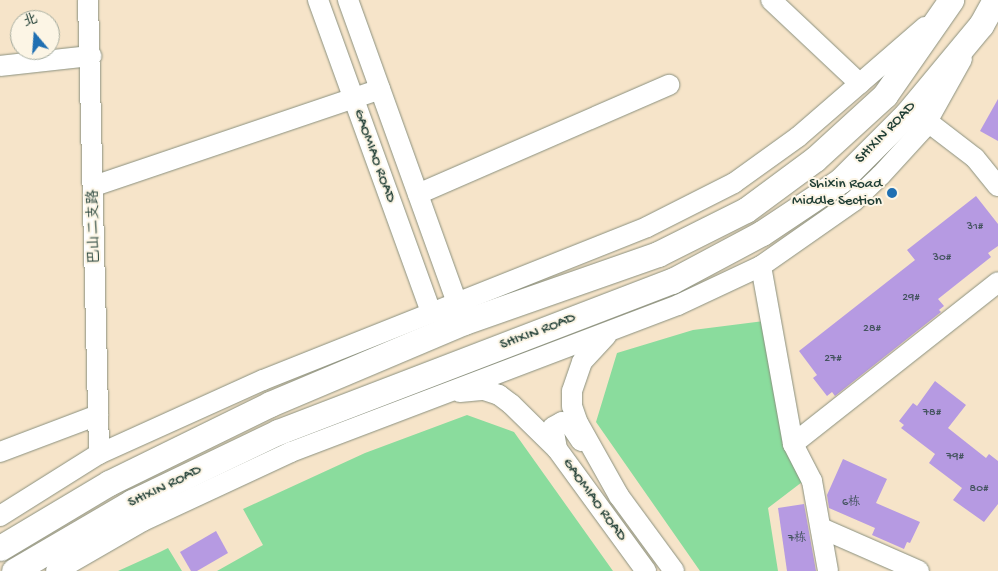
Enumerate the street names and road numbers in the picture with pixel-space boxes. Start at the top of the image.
street label: SHIXIN ROAD [852,98,920,168]
street label: GAOMIAO ROAD [349,107,399,205]
street label: 巴山二支路 [85,189,105,265]
street label: SHIXIN ROAD [498,309,578,355]
street label: GAOMIAO ROAD [558,455,630,545]
street label: SHIXIN ROAD [125,461,205,513]

